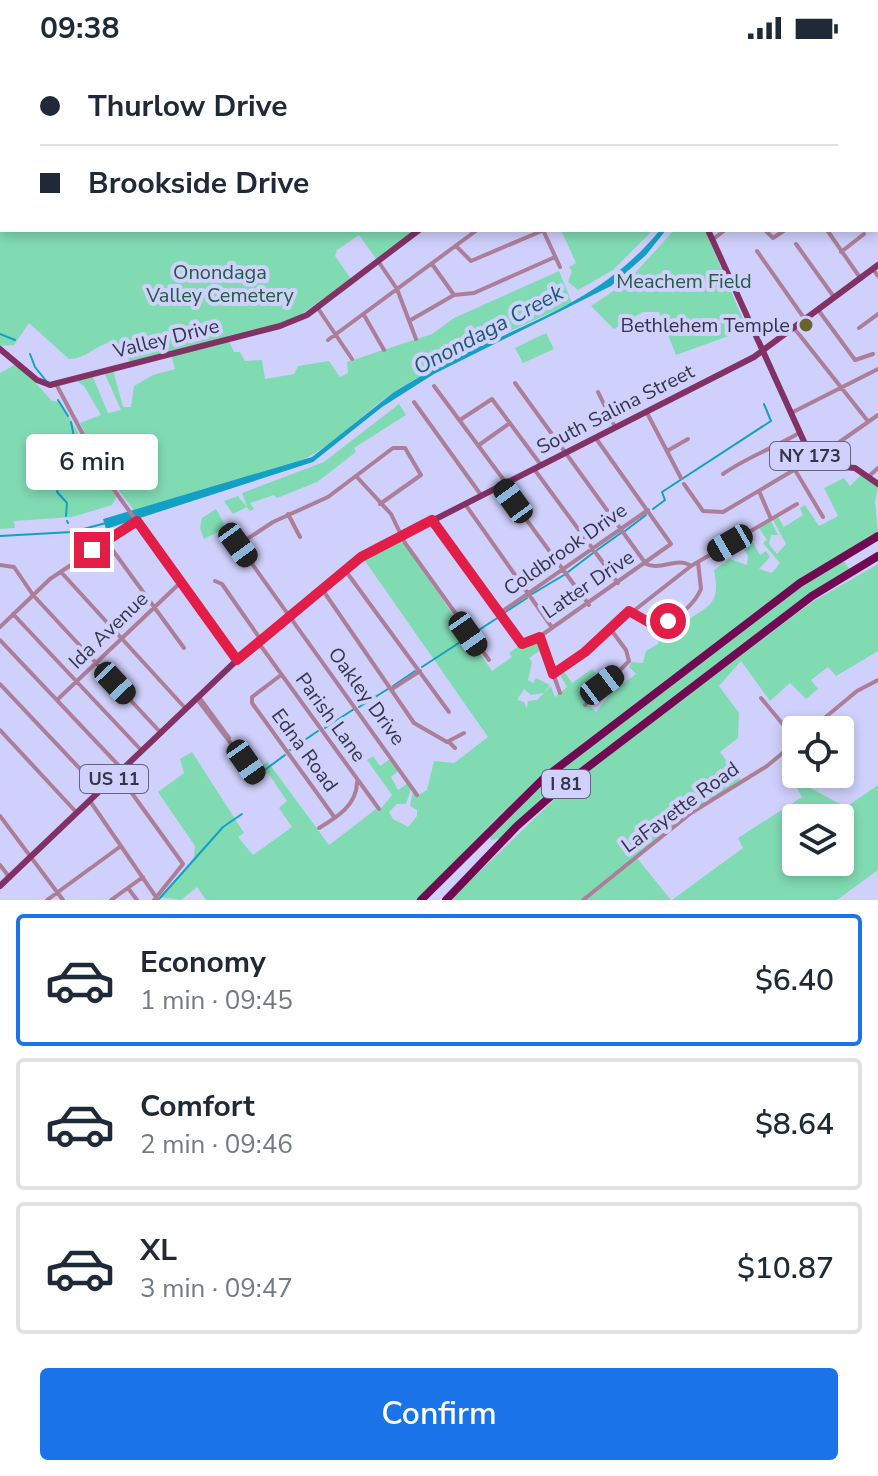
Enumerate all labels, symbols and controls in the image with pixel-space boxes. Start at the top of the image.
text: 09:38 [40,8,119,49]
text: Thurlow Drive [88,86,287,127]
text: Brookside Drive [88,163,309,204]
park label: Onondaga Valley Cemetery [145,259,295,309]
park label: Meachem Field [616,268,752,295]
water label: Onondaga Creek [408,277,570,382]
street label: Valley Drive [109,312,222,365]
place label: Bethlehem Temple [620,312,790,339]
marker: Bethlehem Temple [797,316,815,334]
street label: South Salina Street [532,358,699,461]
callout: 6 min [26,434,158,490]
road number: NY 173 [770,442,850,470]
text: 6 min [59,444,125,479]
car [489,475,537,527]
street label: Coldbrook Drive [498,497,632,602]
car [214,519,262,571]
car [703,521,757,565]
route end [74,532,110,568]
street label: Latter Drive [537,544,640,625]
street label: Ida Avenue [63,586,154,675]
route start [650,603,686,639]
car [444,607,492,661]
street label: Oakley Drive [322,642,411,751]
car [90,657,140,709]
car [576,661,628,709]
street label: Parish Lane [289,667,372,767]
street label: Edna Road [265,703,344,797]
map controls [782,716,854,876]
button: locate [782,716,854,788]
car [222,735,270,789]
street label: LaFayette Road [616,756,745,859]
road number: US 11 [80,765,148,793]
road number: I 81 [542,770,590,798]
button: layers [782,804,854,876]
text: Economy [140,942,266,983]
icon: car [44,944,116,1016]
text: $6.40 [755,960,834,1001]
text: 1 min · 09:45 [140,983,293,1018]
text: Comfort [140,1086,255,1127]
icon: car [44,1088,116,1160]
text: $8.64 [755,1104,834,1145]
text: 2 min · 09:46 [140,1127,293,1162]
text: XL [140,1230,177,1271]
icon: car [44,1232,116,1304]
text: $10.87 [737,1248,834,1289]
text: 3 min · 09:47 [140,1271,293,1306]
button: Confirm [40,1368,838,1460]

